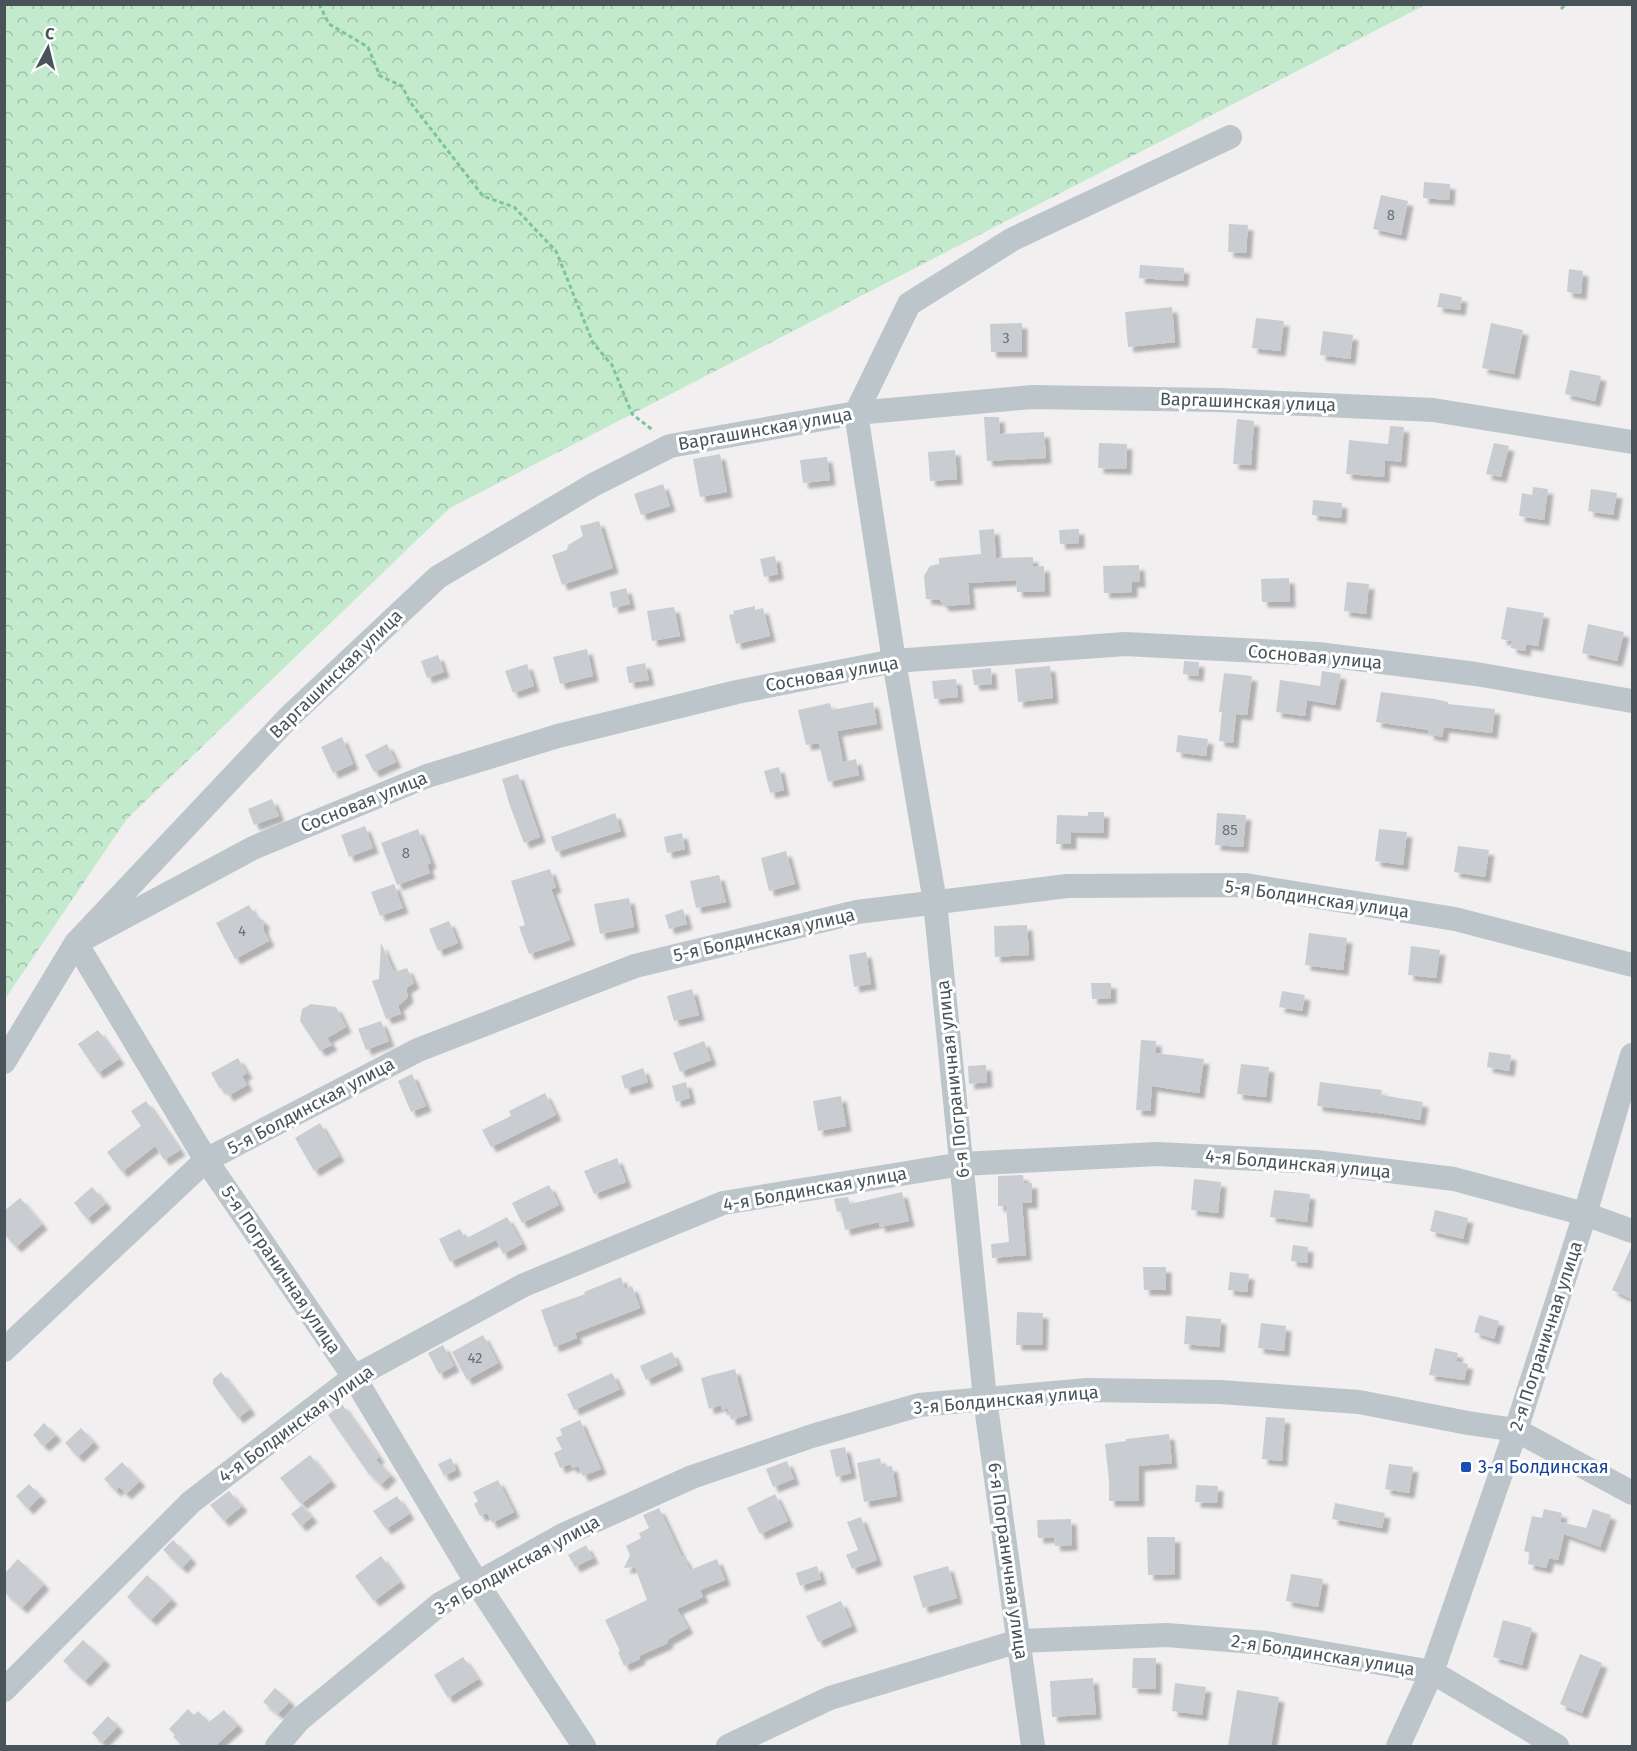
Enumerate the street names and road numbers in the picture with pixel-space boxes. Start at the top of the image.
street label: Варгашинская улица [1160,388,1336,416]
street label: Варгашинская улица [676,403,854,455]
street label: Варгашинская улица [265,605,407,743]
street label: Сосновая улица [1247,640,1383,674]
street label: Сосновая улица [764,651,900,697]
street label: Сосновая улица [297,767,431,837]
street label: 5-я Болдинская улица [1224,875,1410,923]
street label: 5-я Болдинская улица [671,903,857,967]
street label: 6-я Пограничная улица [932,979,974,1179]
street label: 5-я Болдинская улица [224,1053,398,1159]
street label: 4-я Болдинская улица [1204,1145,1392,1183]
street label: 4-я Болдинская улица [721,1162,909,1216]
street label: 5-я Пограничная улица [216,1182,346,1358]
street label: 2-я Пограничная улица [1505,1238,1587,1434]
street label: 4-я Болдинская улица [214,1360,378,1488]
street label: 3-я Болдинская улица [913,1381,1099,1419]
street label: 6-я Пограничная улица [983,1461,1033,1661]
street label: 3-я Болдинская улица [430,1510,604,1620]
street label: 2-я Болдинская улица [1230,1630,1416,1680]

